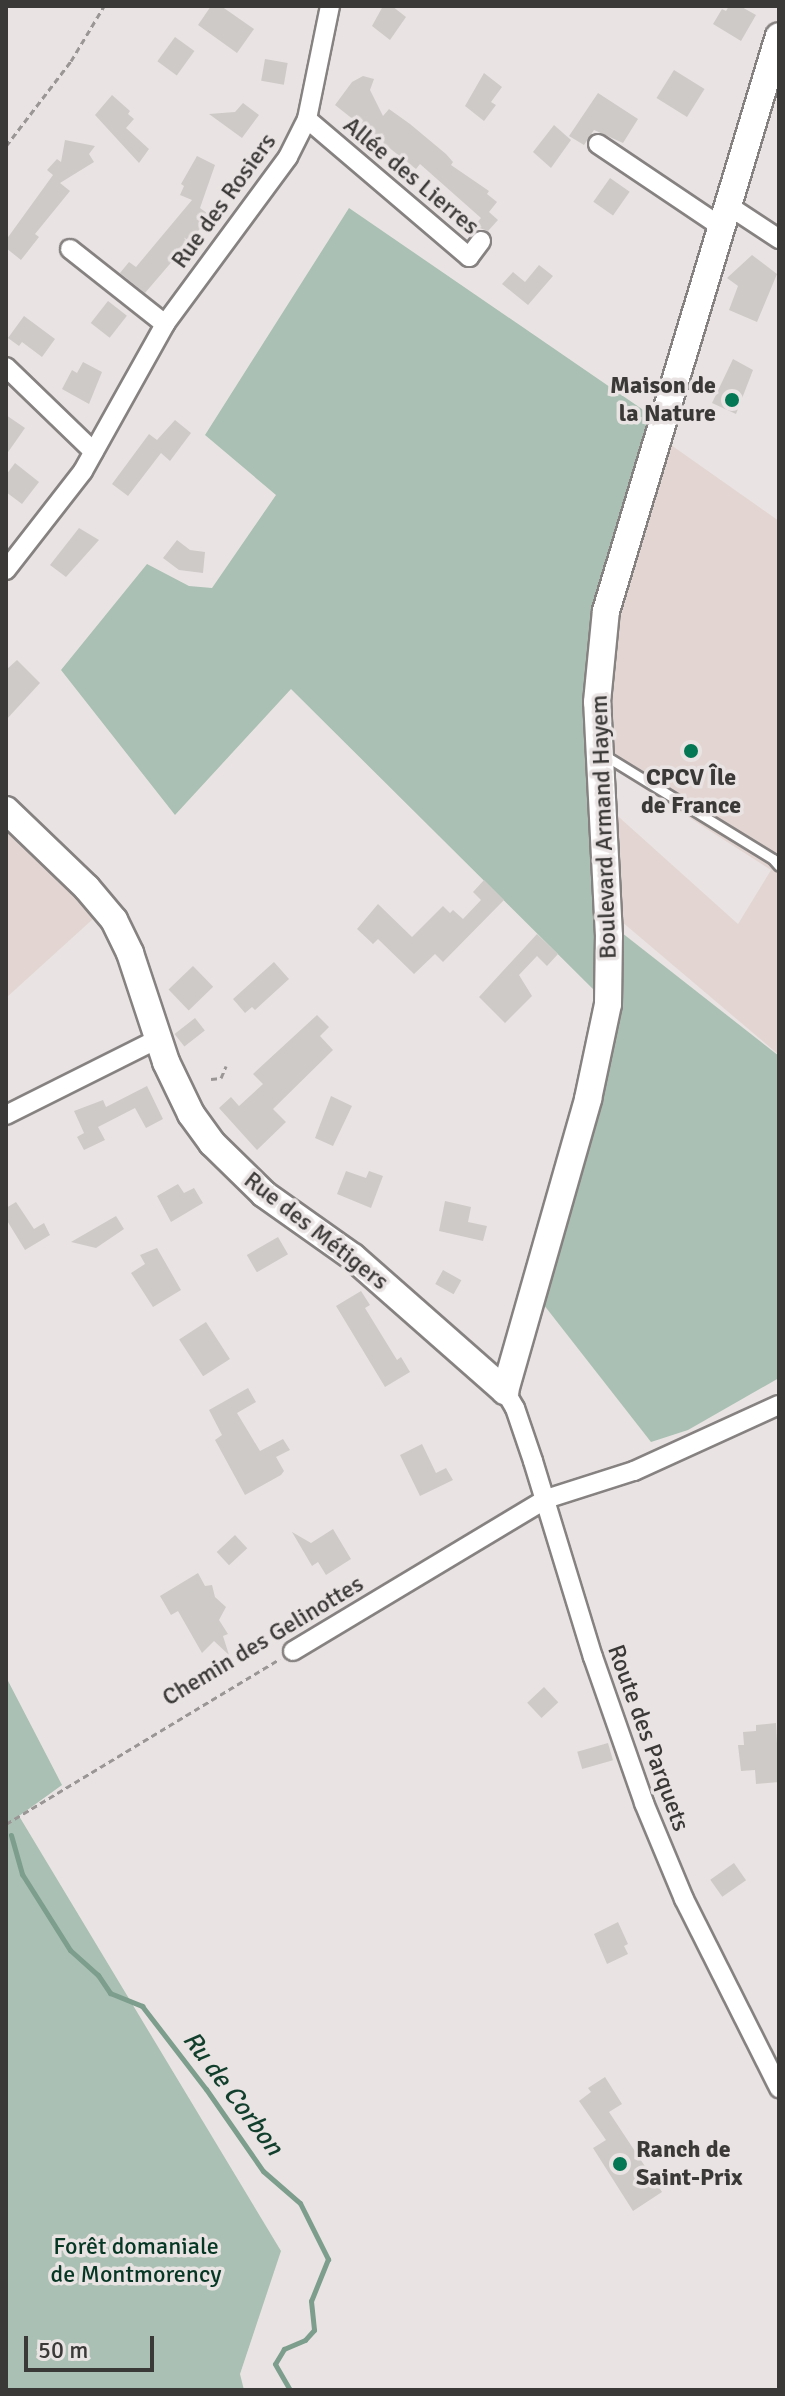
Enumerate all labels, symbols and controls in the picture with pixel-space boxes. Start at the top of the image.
street label: Allée des Lierres [337,111,485,241]
street label: Rue des Rosiers [165,128,283,274]
place label: Maison de la Nature [610,372,716,428]
marker: Maison de la Nature [723,391,741,409]
street label: Boulevard Armand Hayem [585,694,623,960]
marker: CPCV Île de France [682,742,700,760]
place label: CPCV Île de France [641,764,741,820]
street label: Rue des Métigers [238,1166,394,1296]
street label: Chemin des Gelinottes [157,1570,369,1712]
street label: Route des Parquets [601,1641,695,1835]
water label: Ru de Corbon [175,2026,289,2162]
place label: Ranch de Saint-Prix [636,2136,743,2192]
marker: Ranch de Saint-Prix [611,2155,629,2173]
park label: Forêt domaniale de Montmorency [51,2233,221,2289]
scale bar [28,2320,158,2370]
text: 50 m [38,2335,88,2365]

